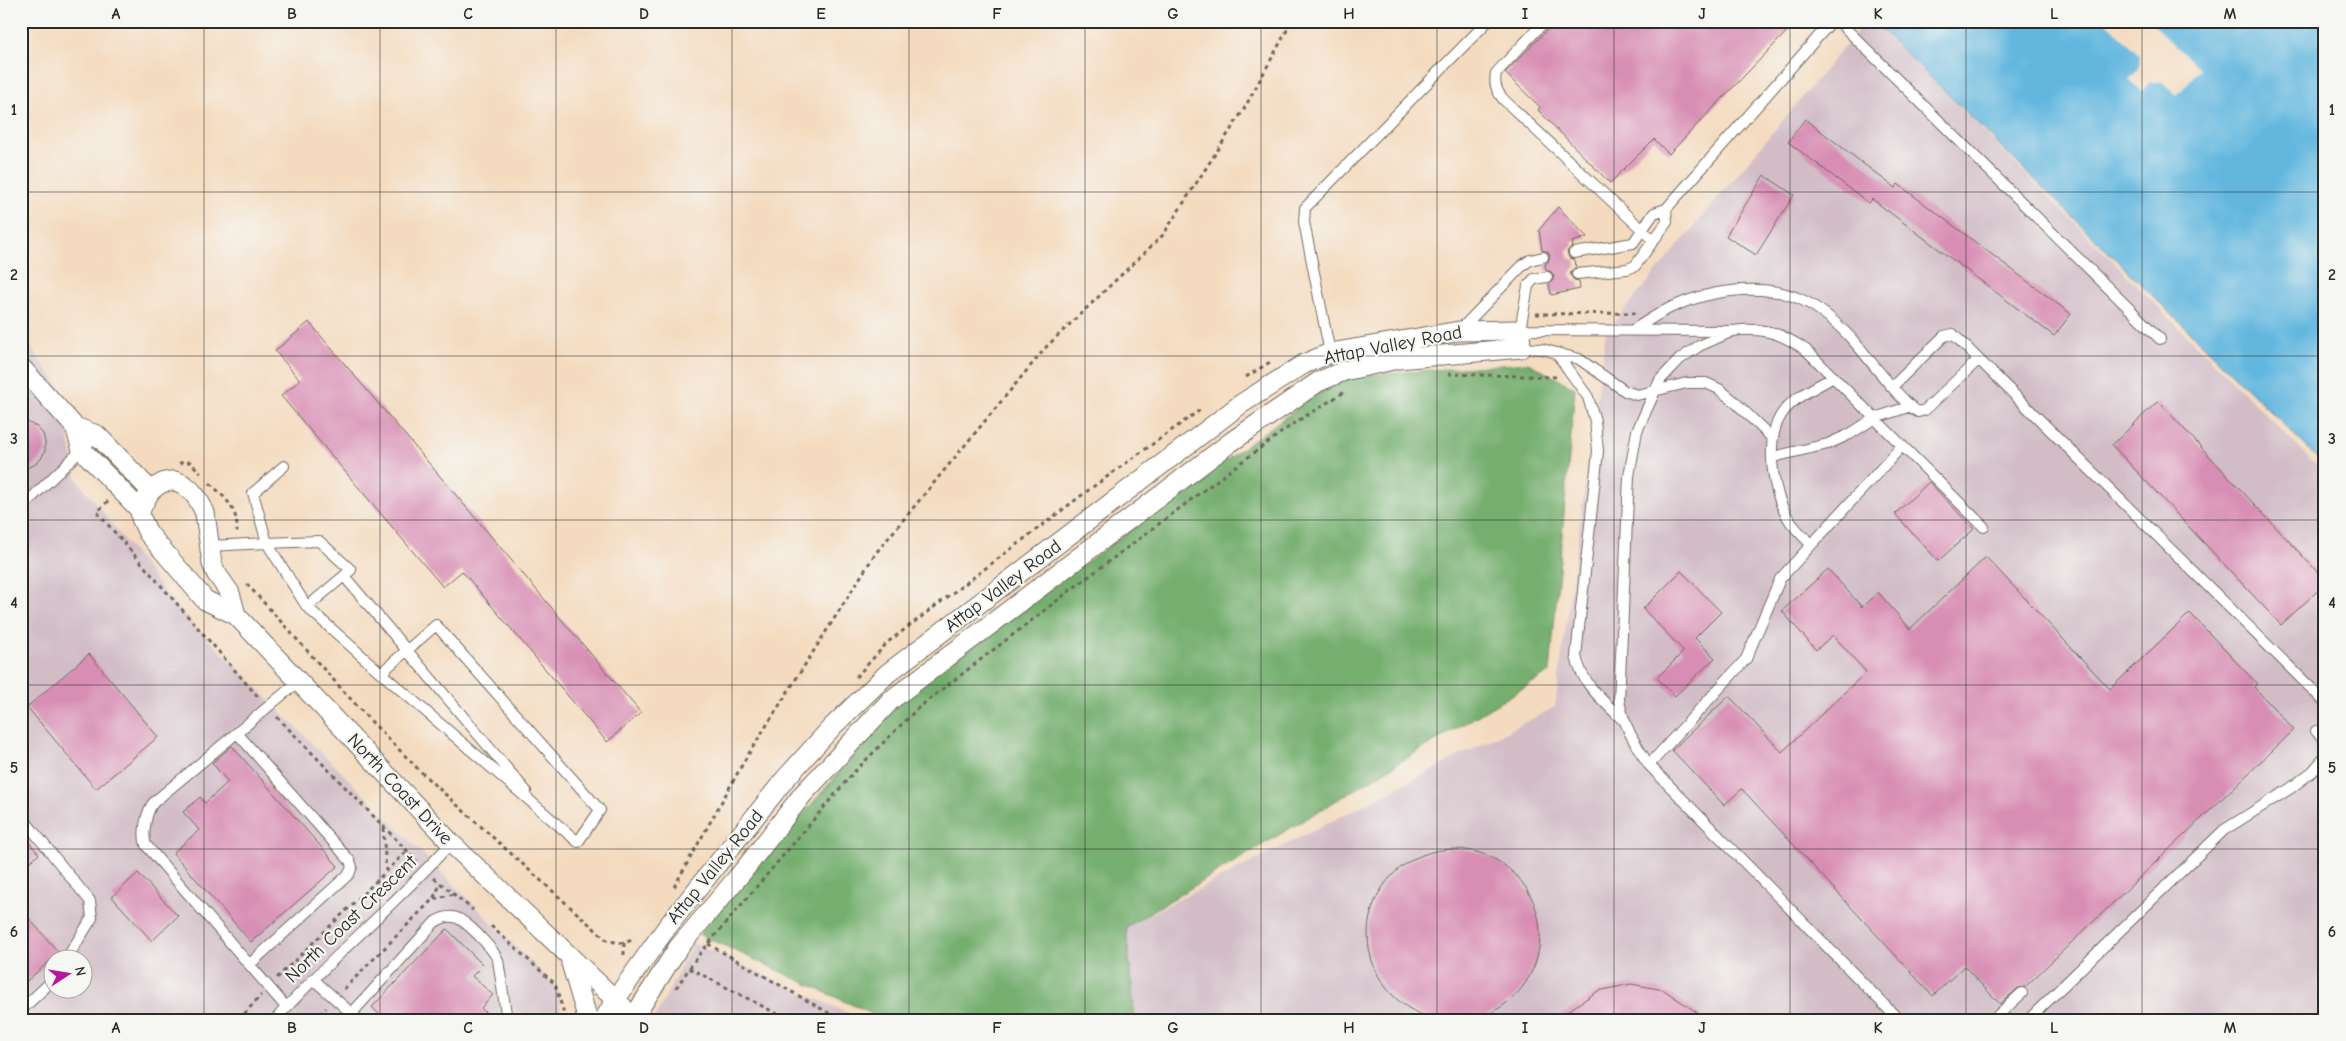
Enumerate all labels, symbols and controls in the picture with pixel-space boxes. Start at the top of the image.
text: A [112,5,121,23]
text: B [287,5,297,23]
text: C [463,5,473,23]
text: D [639,5,649,23]
text: E [816,5,826,23]
text: F [992,5,1002,23]
text: G [1167,5,1179,23]
text: H [1343,5,1355,23]
text: I [1522,5,1528,23]
text: J [1698,5,1706,23]
text: K [1873,5,1883,23]
text: L [2050,5,2058,23]
text: M [2224,5,2237,23]
text: 1 [11,101,17,119]
text: 1 [2329,101,2335,119]
text: 2 [10,266,18,284]
text: 2 [2328,266,2336,284]
street label: Attap Valley Road [1322,321,1464,369]
text: 3 [10,430,18,448]
text: 3 [2328,430,2336,448]
street label: Attap Valley Road [940,535,1066,637]
text: 4 [10,594,18,612]
text: 4 [2328,594,2336,612]
street label: North Coast Drive [343,729,457,849]
text: 5 [10,759,18,777]
text: 5 [2328,759,2336,777]
street label: Attap Valley Road [662,806,768,928]
street label: North Coast Crescent [281,850,422,987]
text: 6 [10,923,18,941]
text: 6 [2328,923,2336,941]
north arrow [42,948,92,998]
text: N [71,965,89,978]
text: A [112,1019,121,1037]
text: B [287,1019,297,1037]
text: C [463,1019,473,1037]
text: D [639,1019,649,1037]
text: E [816,1019,826,1037]
text: F [992,1019,1002,1037]
text: G [1167,1019,1179,1037]
text: H [1343,1019,1355,1037]
text: I [1522,1019,1528,1037]
text: J [1698,1019,1706,1037]
text: K [1873,1019,1883,1037]
text: L [2050,1019,2058,1037]
text: M [2224,1019,2237,1037]

